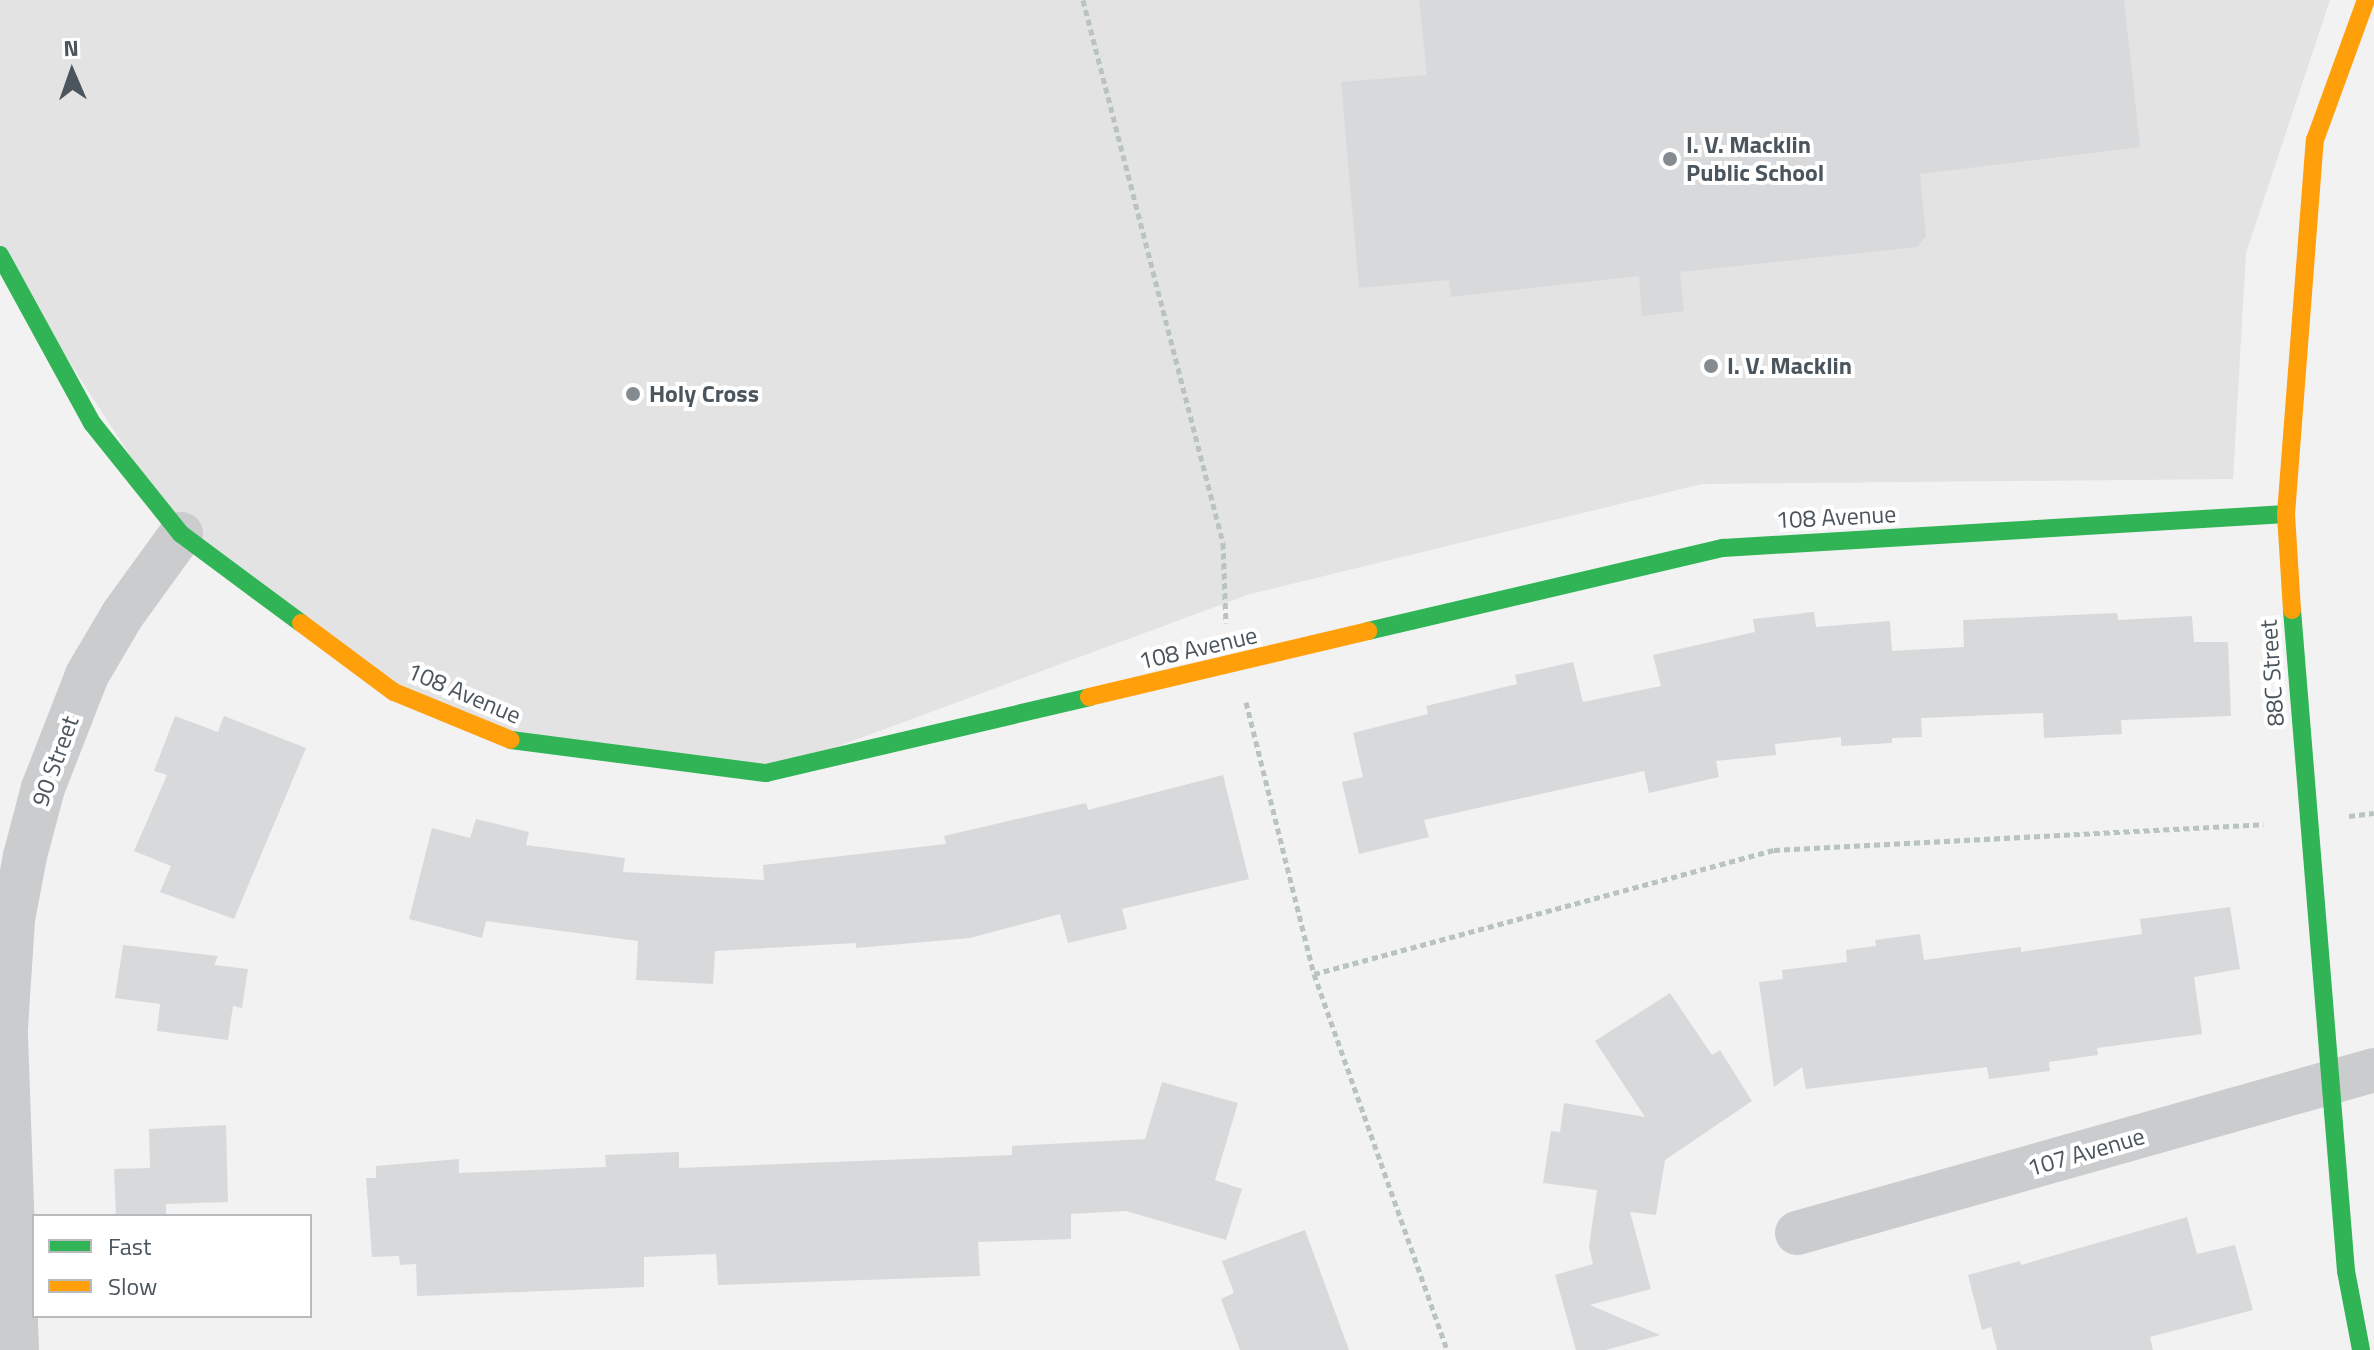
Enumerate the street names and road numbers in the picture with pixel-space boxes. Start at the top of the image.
street label: 108 Avenue [1775,499,1897,535]
street label: 88C Street [2254,619,2290,727]
street label: 108 Avenue [1136,620,1260,676]
street label: 108 Avenue [403,656,525,730]
street label: 90 Street [25,712,85,810]
street label: 107 Avenue [2024,1122,2148,1182]

